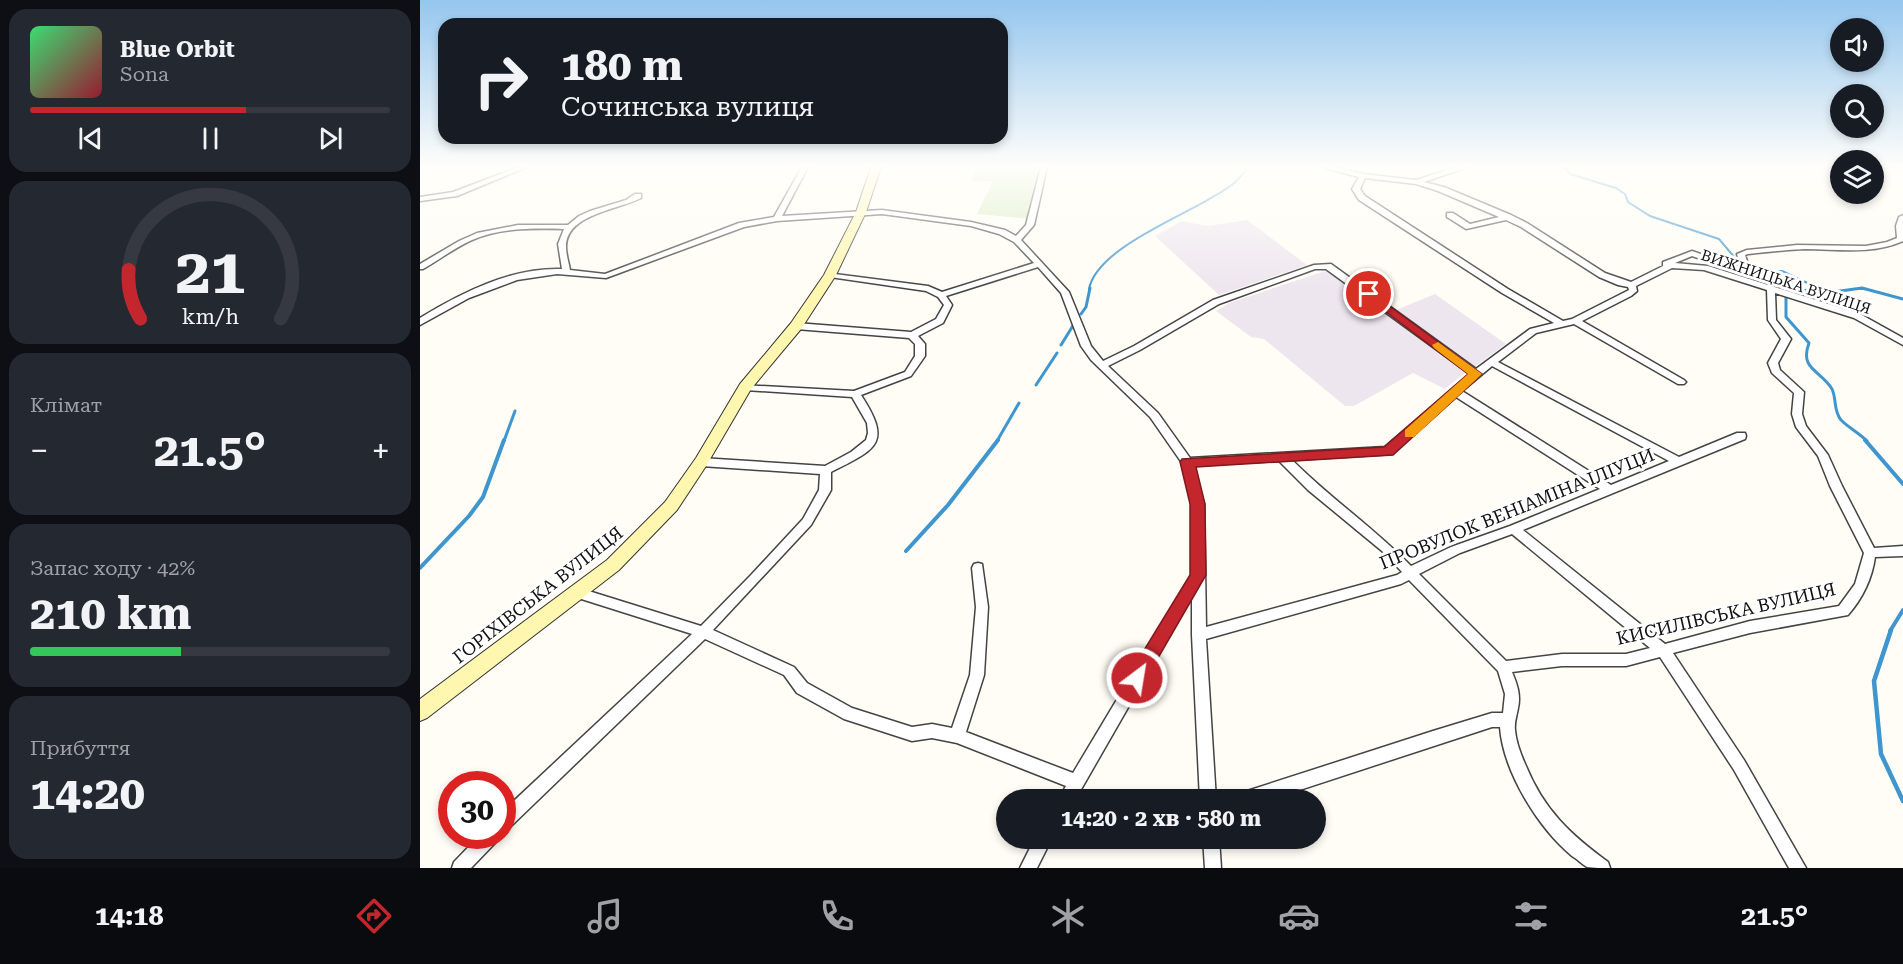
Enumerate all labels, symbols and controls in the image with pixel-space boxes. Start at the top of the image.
map controls [1830,18,1884,204]
button: sound [1830,18,1884,72]
text: Blue Orbit [120,37,235,62]
text: 180 m [561,41,683,90]
icon: right [462,42,540,120]
text: Sona [120,62,169,86]
button: search [1830,84,1884,138]
text: Сочинська вулиця [561,91,814,123]
icon: previous [74,122,107,155]
icon: pause [194,122,227,155]
icon: next [314,122,347,155]
button: layers [1830,150,1884,204]
text: 21 [175,235,245,308]
street label: ВИЖНИЦЬКА ВУЛИЦЯ [1699,246,1873,318]
pin [1343,268,1394,319]
icon: arrive [1352,277,1385,310]
text: km/h [181,305,239,330]
text: Клімат [30,393,102,417]
text: 21.5° [154,424,266,477]
text: − [30,431,48,470]
text: + [372,431,390,470]
street label: ПРОВУЛОК ВЕНІАМІНА ІЛІУЦИ [1376,444,1657,573]
street label: ГОРІХІВСЬКА ВУЛИЦЯ [449,522,627,667]
text: Запас ходу · 42% [30,556,195,580]
street label: КИСИЛІВСЬКА ВУЛИЦЯ [1614,578,1838,649]
text: 210 km [30,587,191,640]
position arrow [1105,646,1169,710]
text: Прибуття [30,736,131,760]
text: 14:20 [30,767,145,820]
speed limit sign: 30 [438,771,516,849]
text: 14:20 · 2 хв · 580 m [1061,806,1261,831]
icon: directions [353,895,395,937]
icon: music [584,895,626,937]
icon: phone [816,895,858,937]
icon: climate [1047,895,1089,937]
icon: car [1278,895,1320,937]
icon: filters [1510,895,1552,937]
text: 14:18 [95,900,164,932]
text: 21.5° [1741,900,1808,932]

